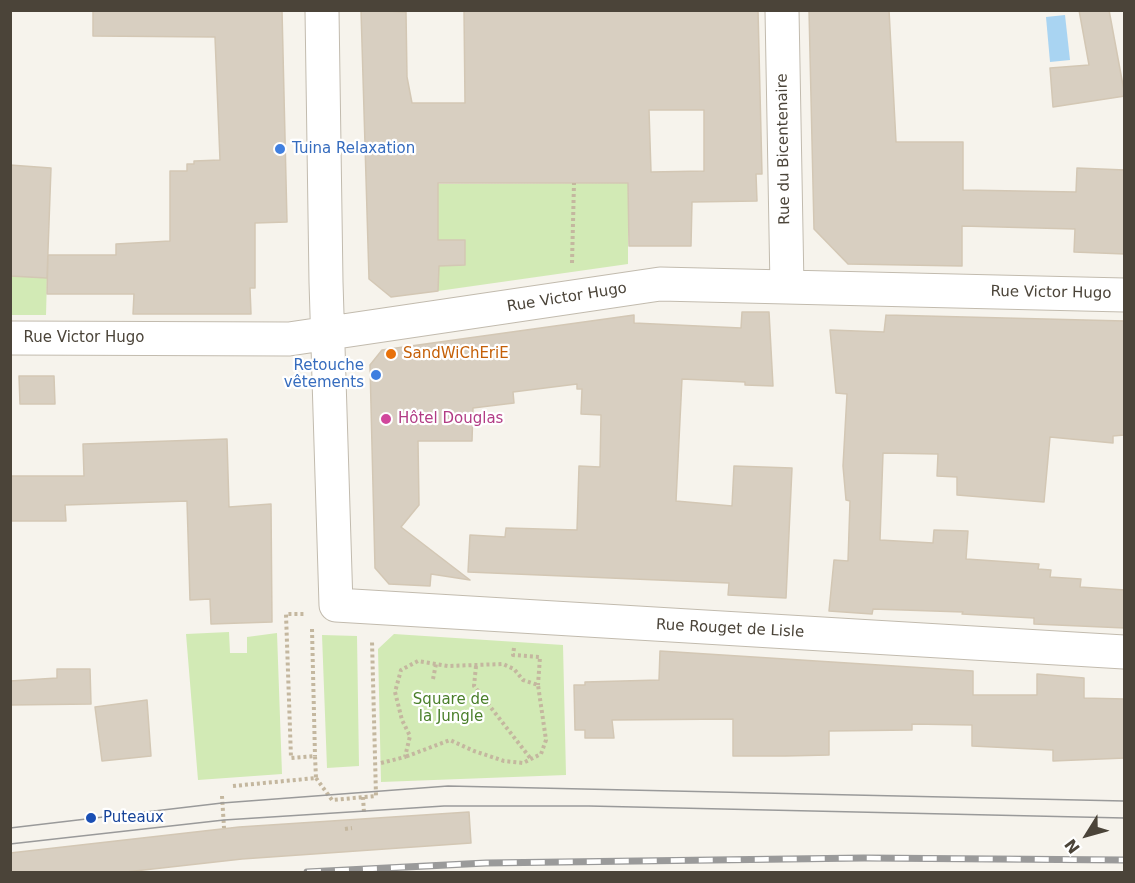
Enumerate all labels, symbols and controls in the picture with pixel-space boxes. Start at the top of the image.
street label: Rue du Bicentenaire [774,73,794,225]
place label: Tuina Relaxation [292,140,415,158]
marker: Tuina Relaxation [273,142,287,156]
street label: Rue Victor Hugo [506,280,628,316]
street label: Rue Victor Hugo [990,283,1112,303]
street label: Rue Victor Hugo [23,329,145,347]
place label: SandWiChEriE [403,345,509,363]
marker: SandWiChEriE [384,347,398,361]
place label: Retouche vêtements [284,357,364,392]
marker: Retouche vêtements [369,368,383,382]
place label: Hôtel Douglas [398,410,503,428]
marker: Hôtel Douglas [379,412,393,426]
street label: Rue Rouget de Lisle [655,616,805,642]
park label: Square de la Jungle [413,691,489,726]
north arrow [1057,805,1117,865]
place label: Puteaux [103,809,164,827]
marker: Puteaux [84,811,98,825]
text: N [1061,835,1084,857]

